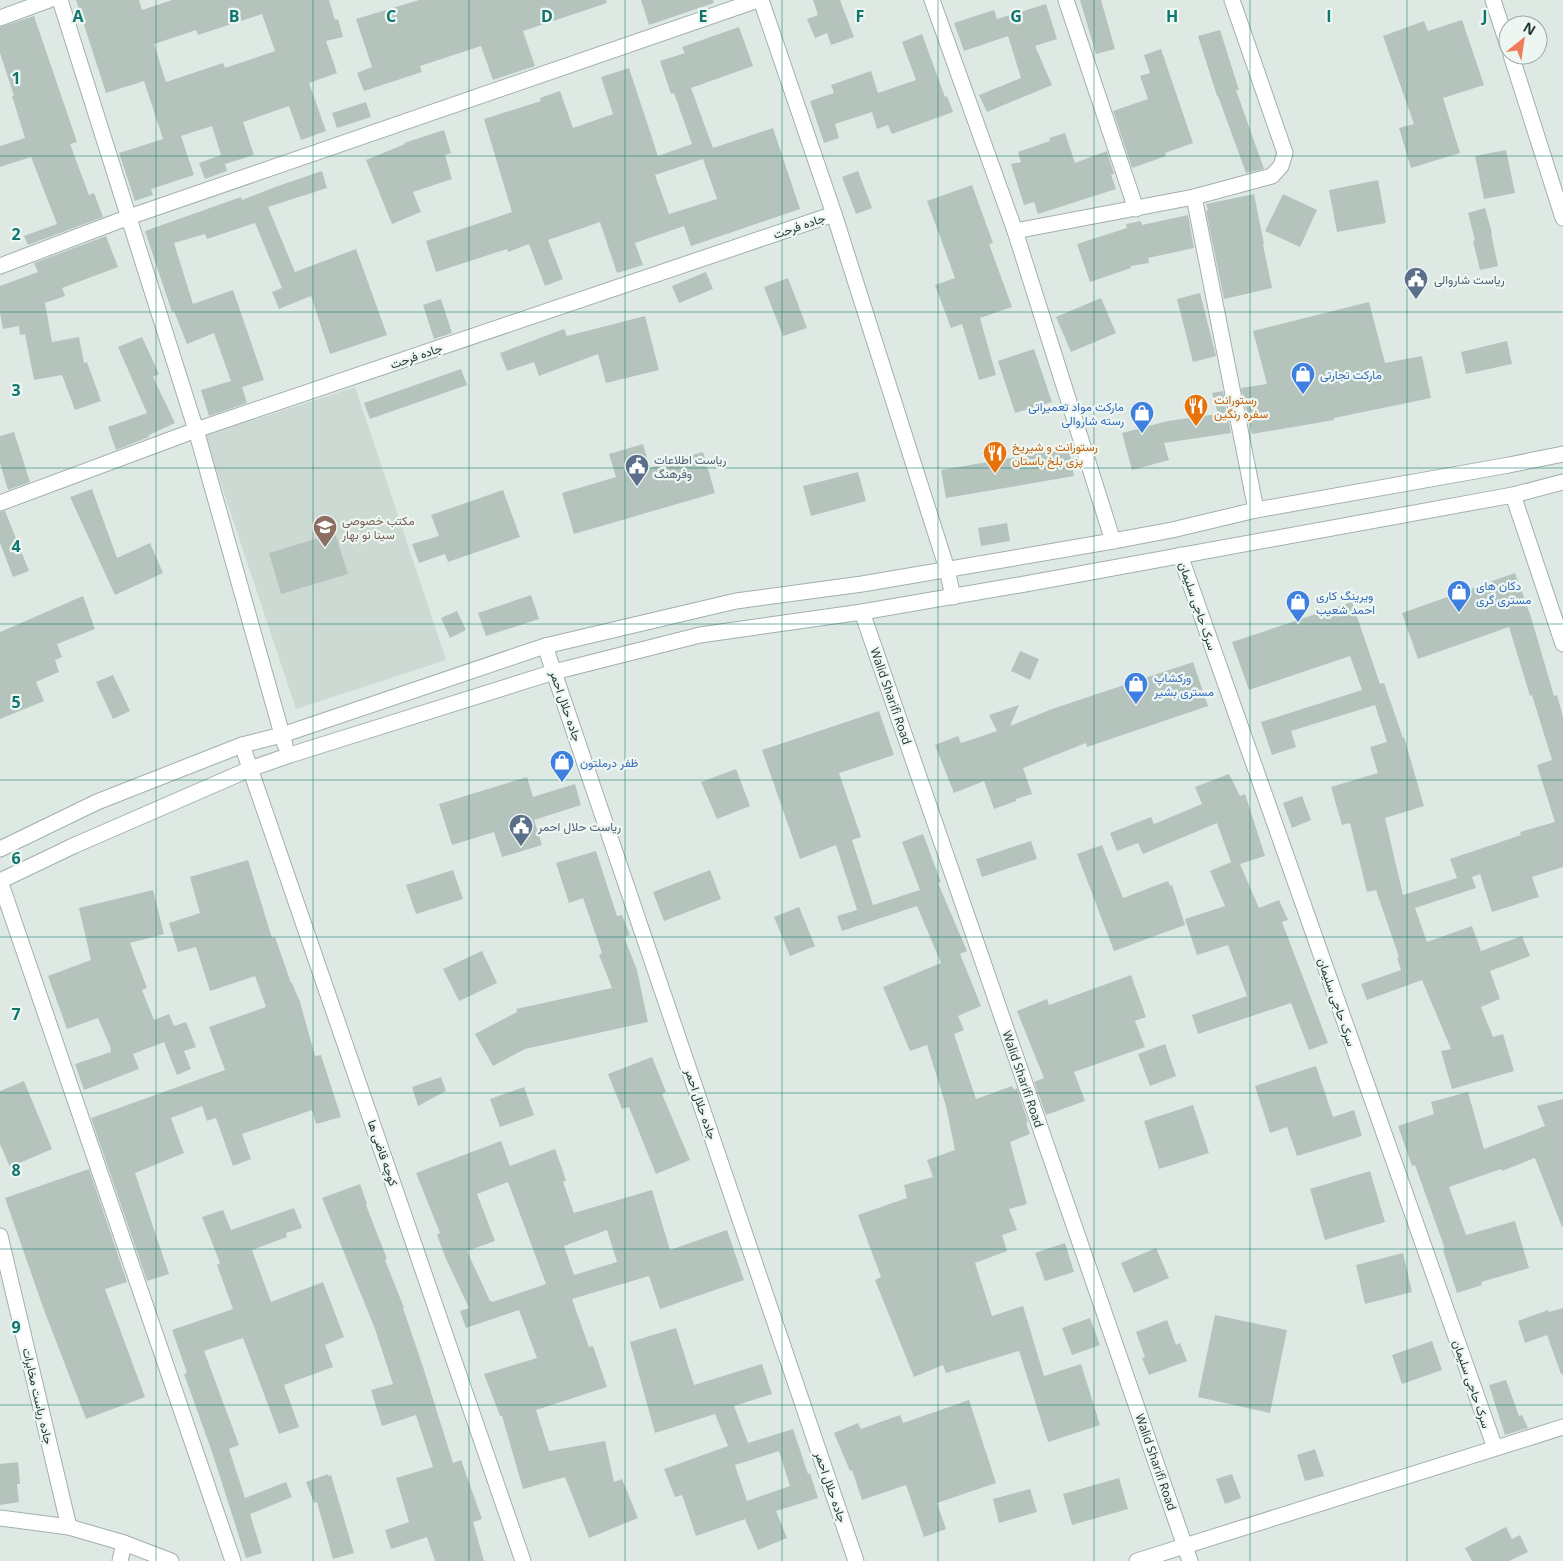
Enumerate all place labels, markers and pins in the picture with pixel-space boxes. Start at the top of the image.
public building icon: ریاست شاروالی [1403,266,1429,300]
place label: ریاست شاروالی [1434,271,1505,288]
shop icon: مارکت تجارتی [1290,361,1316,395]
place label: مارکت تجارتی [1320,366,1382,383]
place label: رستورانت سفره رنگین [1214,391,1268,422]
restaurant icon: رستورانت سفره رنگین [1183,393,1209,427]
place label: مارکت مواد تعمیراتی رسته شاروالی [1028,398,1124,429]
shop icon: مارکت مواد تعمیراتی رسته شاروالی [1129,400,1155,434]
place label: رستورانت و شیریخ پزی بلخ باستان [1012,438,1098,470]
restaurant icon: رستورانت و شیریخ پزی بلخ باستان [982,440,1008,474]
place label: ریاست اطلاعات وفرهنگ [654,451,726,482]
public building icon: ریاست اطلاعات وفرهنگ [624,453,650,487]
place label: مکتب خصوصی سینا نو بهار [341,512,415,543]
school or university icon: مکتب خصوصی سینا نو بهار [312,514,338,548]
place label: دکان های مستری گری [1476,577,1531,608]
shop icon: دکان های مستری گری [1446,579,1472,613]
place label: ویرینگ کاری احمد شعیب [1316,587,1375,618]
shop icon: ویرینگ کاری احمد شعیب [1285,589,1311,623]
place label: ورکشاپ مستری بشیر [1153,669,1214,700]
shop icon: ورکشاپ مستری بشیر [1123,671,1149,705]
shop icon: ظفر درملتون [549,749,575,783]
place label: ظفر درملتون [580,754,639,771]
public building icon: ریاست حلال احمر [508,813,534,847]
place label: ریاست حلال احمر [537,818,621,835]

